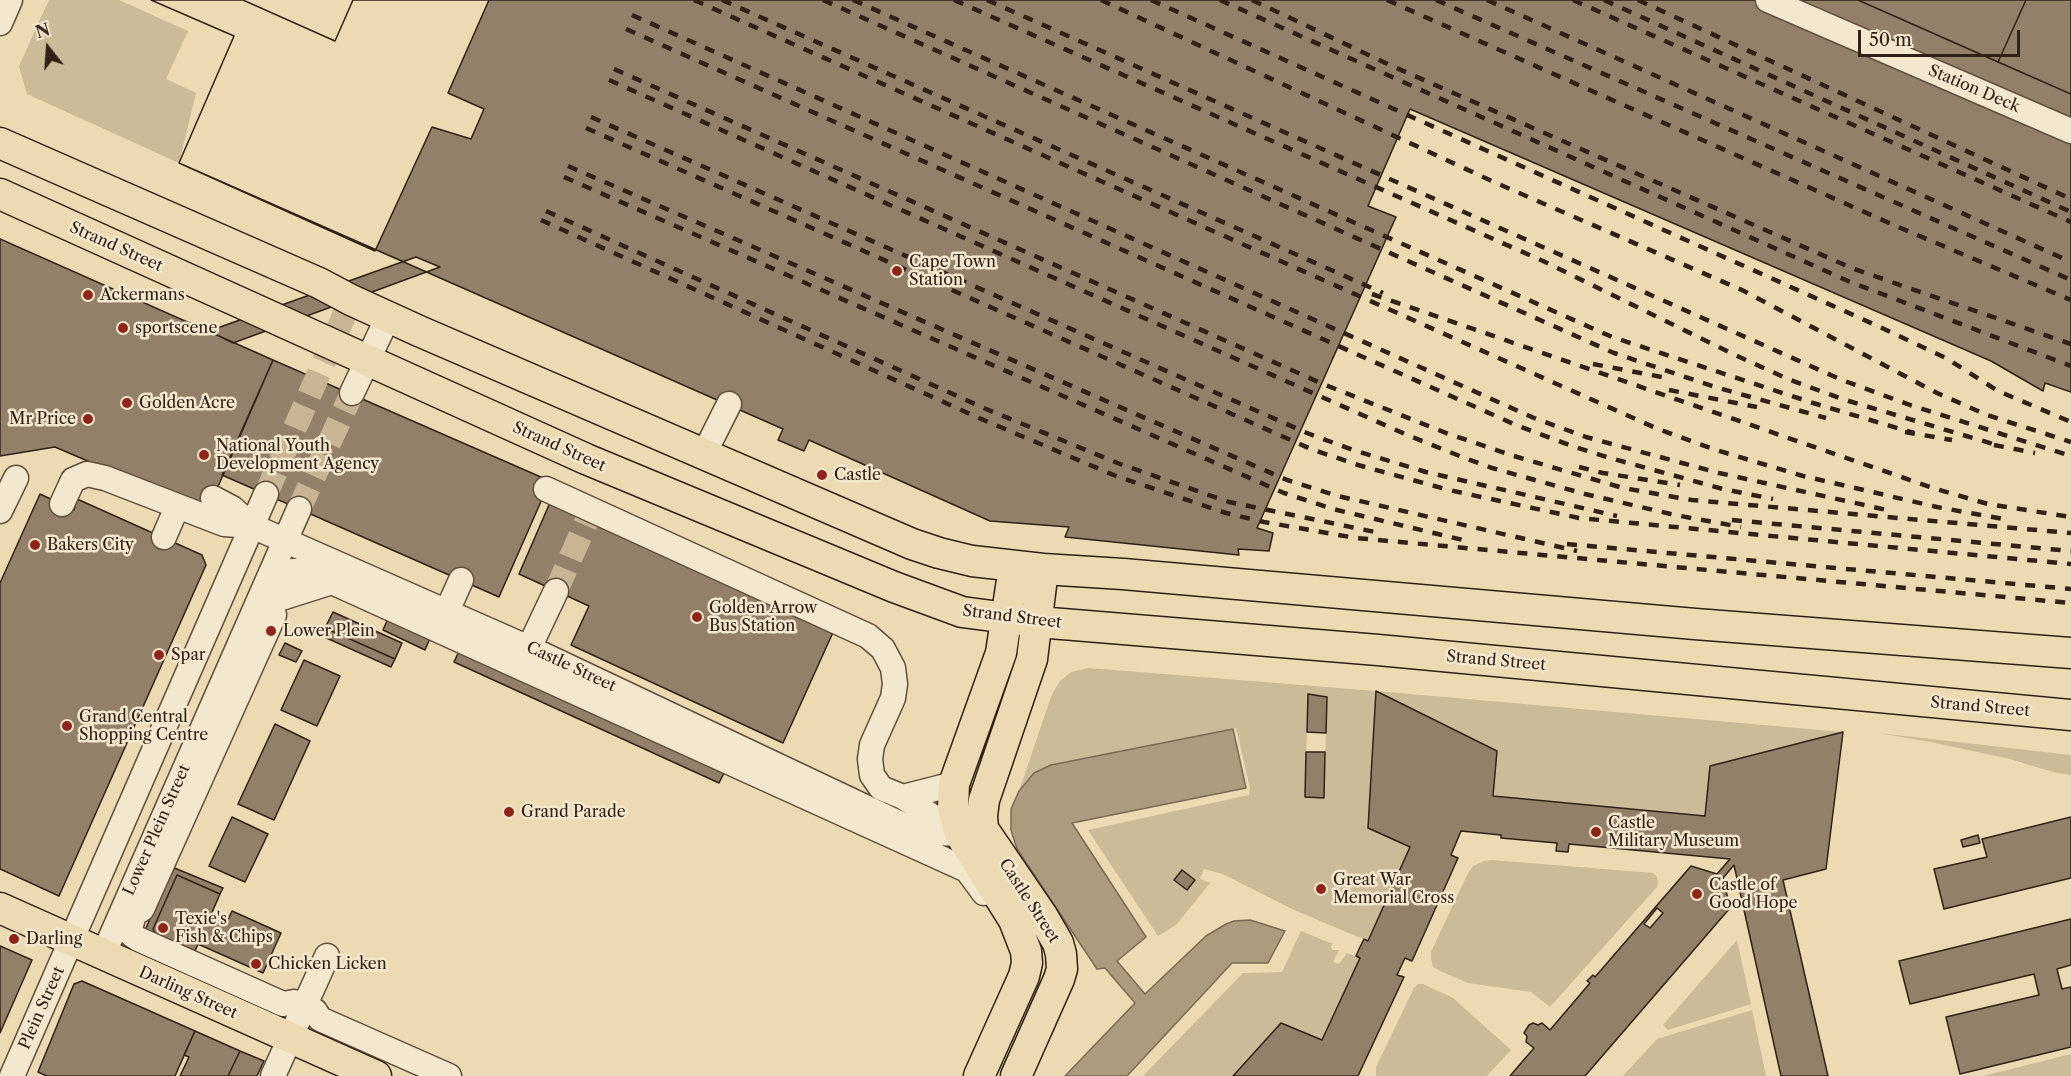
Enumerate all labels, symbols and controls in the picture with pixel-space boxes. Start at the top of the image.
north arrow [18,18,78,78]
scale bar [1861,18,2023,56]
text: N [33,19,52,42]
text: 50 m [1869,29,1912,51]
street label: Station Deck [1925,61,2023,117]
street label: Strand Street [67,218,165,276]
place label: Cape Town Station [909,252,996,290]
marker: Cape Town Station [890,264,904,278]
place label: Ackermans [100,285,185,305]
marker: Ackermans [81,288,95,302]
place label: sportscene [135,318,217,338]
marker: sportscene [116,321,130,335]
place label: Golden Acre [139,393,235,413]
marker: Golden Acre [120,396,134,410]
place label: Mr Price [9,409,76,429]
marker: Mr Price [81,412,95,426]
street label: Strand Street [510,418,608,476]
place label: National Youth Development Agency [216,436,379,474]
marker: National Youth Development Agency [197,448,211,462]
place label: Castle [834,465,881,485]
marker: Castle [815,468,829,482]
place label: Bakers City [47,535,134,555]
marker: Bakers City [28,538,42,552]
place label: Golden Arrow Bus Station [709,598,817,636]
street label: Strand Street [961,601,1063,633]
marker: Golden Arrow Bus Station [690,610,704,624]
place label: Lower Plein [283,621,375,641]
marker: Lower Plein [264,624,278,638]
street label: Castle Street [523,638,619,696]
place label: Spar [171,645,206,665]
street label: Strand Street [1445,647,1547,675]
marker: Spar [152,648,166,662]
street label: Strand Street [1929,693,2031,721]
place label: Grand Central Shopping Centre [79,707,208,745]
marker: Grand Central Shopping Centre [60,719,74,733]
street label: Lower Plein Street [119,762,195,898]
place label: Grand Parade [521,802,626,822]
marker: Grand Parade [502,805,516,819]
place label: Castle Military Museum [1608,813,1739,851]
marker: Castle Military Museum [1589,825,1603,839]
street label: Castle Street [995,855,1063,947]
place label: Great War Memorial Cross [1333,870,1454,908]
place label: Castle of Good Hope [1709,875,1797,913]
marker: Great War Memorial Cross [1314,882,1328,896]
marker: Castle of Good Hope [1690,887,1704,901]
place label: Texie's Fish & Chips [175,909,273,947]
marker: Texie's Fish & Chips [156,921,170,935]
place label: Darling [26,929,82,949]
marker: Darling [7,932,21,946]
place label: Chicken Licken [268,954,387,974]
marker: Chicken Licken [249,957,263,971]
street label: Darling Street [136,963,240,1023]
street label: Plein Street [15,964,69,1052]

